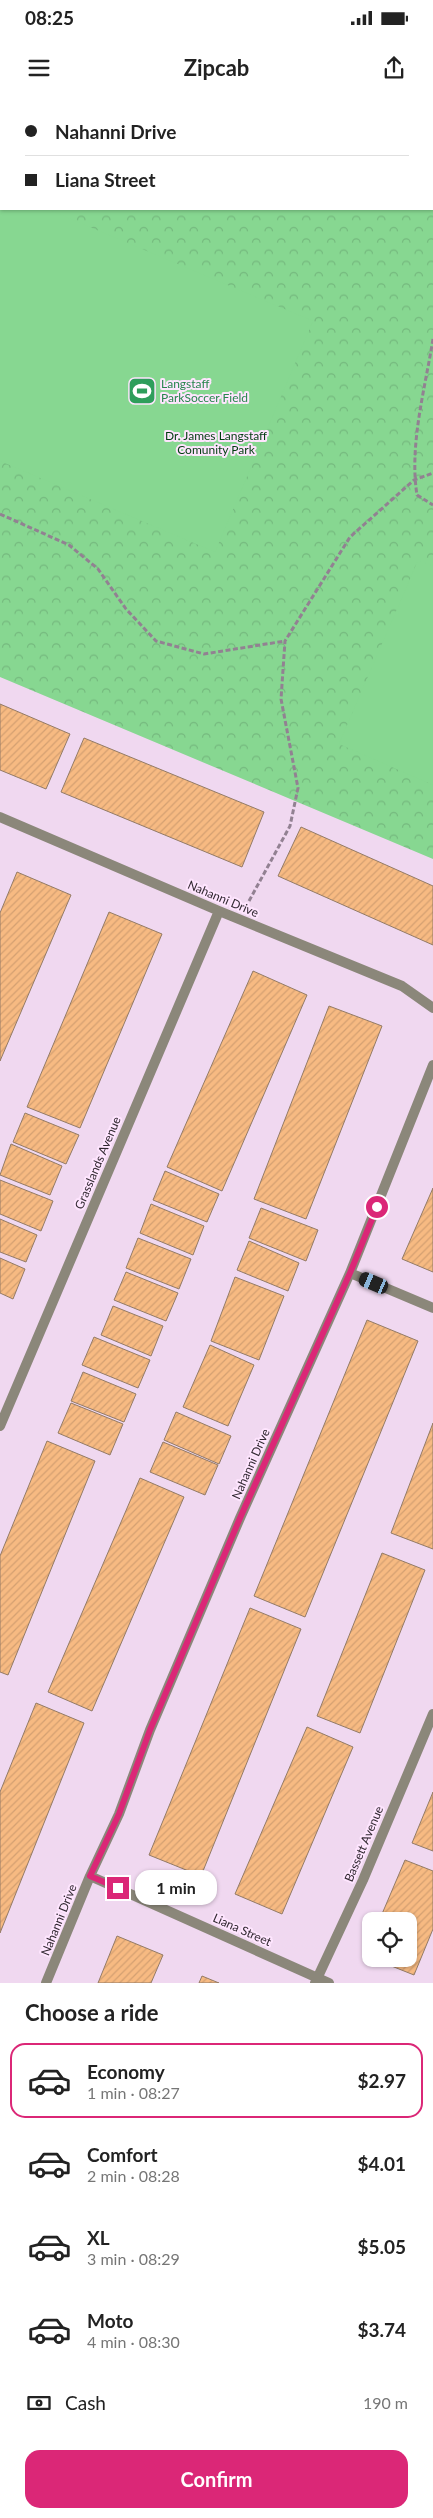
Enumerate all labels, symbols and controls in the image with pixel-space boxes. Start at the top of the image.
text: 08:25 [25,6,74,29]
icon: menu [25,54,53,82]
text: Zipcab [184,54,249,81]
icon: share [380,54,408,82]
text: Nahanni Drive [55,120,176,143]
text: Liana Street [55,168,155,191]
sports icon: Langstaff ParkSoccer Field [127,376,157,406]
place label: Langstaff ParkSoccer Field [161,376,248,405]
park label: Dr. James Langstaff Comunity Park [165,428,267,457]
street label: Nahanni Drive [185,877,261,920]
street label: Grasslands Avenue [71,1114,124,1211]
route start [366,1196,388,1218]
car [357,1270,390,1296]
street label: Nahanni Drive [228,1426,273,1501]
street label: Bassett Avenue [341,1804,386,1884]
callout: 1 min [136,1870,218,1906]
route end [107,1877,129,1899]
text: 1 min [156,1878,196,1897]
street label: Nahanni Drive [37,1882,80,1958]
street label: Liana Street [211,1910,274,1949]
map controls [362,1912,417,1967]
button: locate [362,1912,417,1967]
text: Choose a ride [25,1999,159,2026]
icon: car [27,2058,72,2103]
text: Economy [87,2060,165,2083]
text: $2.97 [357,2069,406,2092]
text: 1 min · 08:27 [87,2083,180,2102]
icon: car [27,2141,72,2186]
text: Comfort [87,2143,158,2166]
text: $4.01 [357,2152,406,2175]
text: 2 min · 08:28 [87,2166,180,2185]
icon: car [27,2224,72,2269]
text: XL [87,2226,110,2249]
text: $5.05 [357,2235,406,2258]
text: 3 min · 08:29 [87,2249,180,2268]
icon: car [27,2307,72,2352]
text: Moto [87,2309,133,2332]
text: $3.74 [357,2318,406,2341]
text: 4 min · 08:30 [87,2332,180,2351]
icon: cash [25,2389,53,2417]
text: Cash [65,2391,106,2414]
text: 190 m [363,2393,408,2412]
button: Confirm [25,2450,408,2508]

